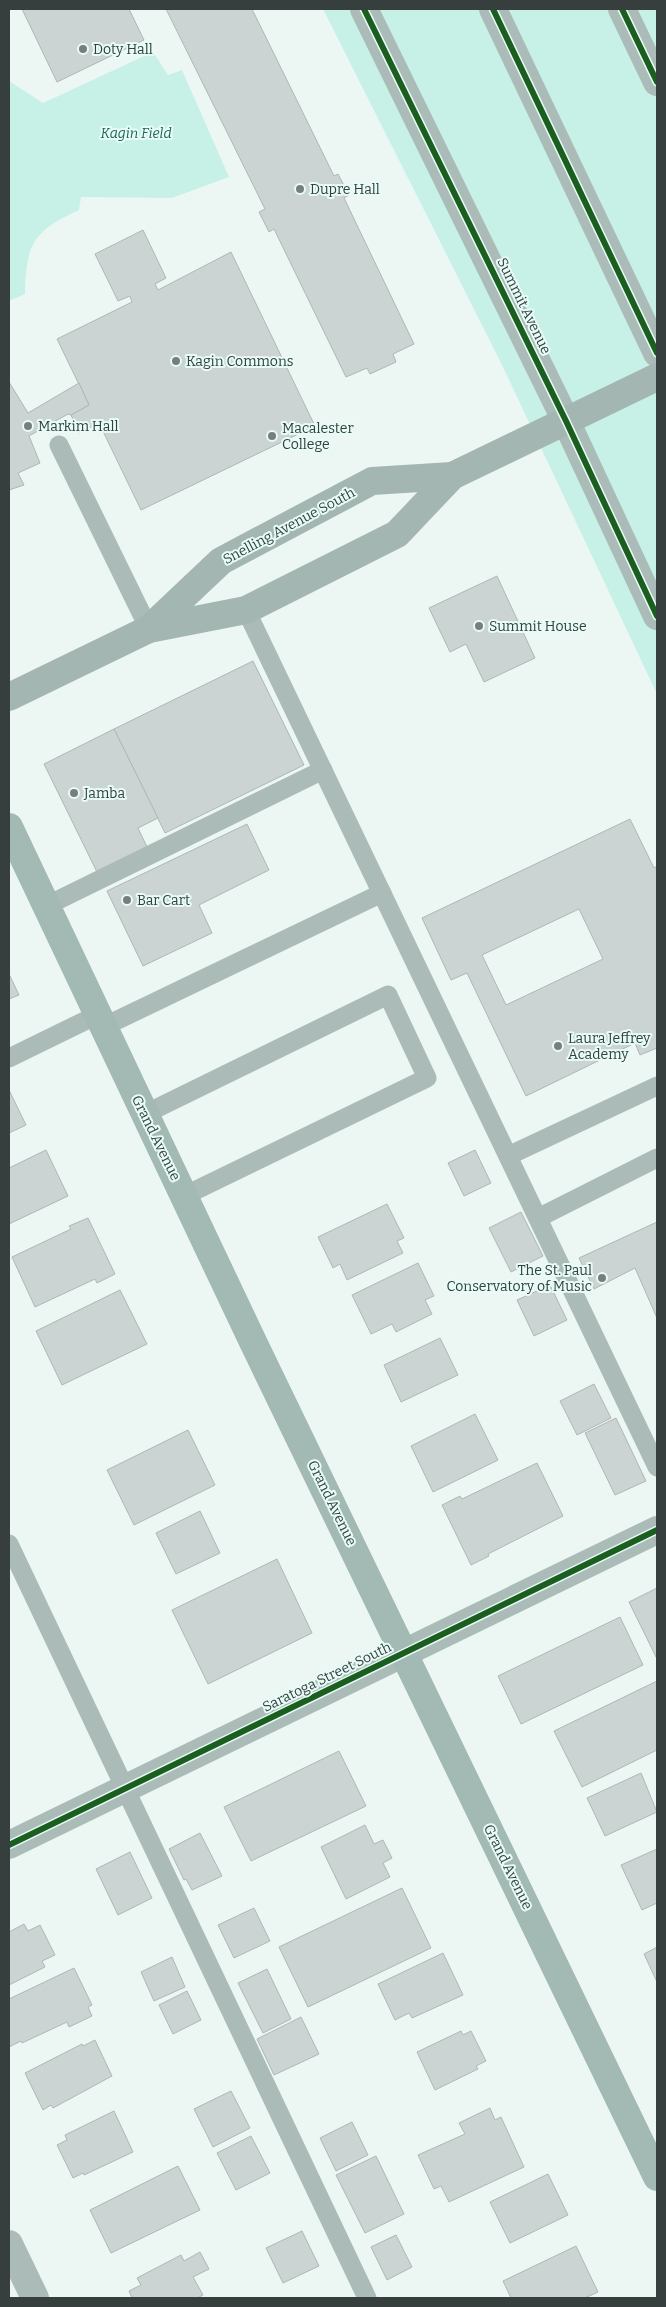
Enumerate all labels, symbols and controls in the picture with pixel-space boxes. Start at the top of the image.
place label: Doty Hall [93,41,153,58]
marker: Doty Hall [77,43,89,55]
park label: Kagin Field [100,125,172,142]
place label: Dupre Hall [310,181,380,198]
marker: Dupre Hall [294,183,306,195]
street label: Summit Avenue [493,255,555,357]
place label: Kagin Commons [186,353,293,370]
marker: Kagin Commons [170,355,182,367]
place label: Markim Hall [38,418,119,435]
marker: Markim Hall [22,420,34,432]
place label: Macalester College [282,420,354,453]
marker: Macalester College [266,430,278,442]
street label: Snelling Avenue South [220,484,358,568]
place label: Summit House [489,618,587,635]
marker: Summit House [473,620,485,632]
place label: Jamba [83,785,125,802]
marker: Jamba [68,787,80,799]
place label: Bar Cart [137,892,190,909]
marker: Bar Cart [121,894,133,906]
place label: Laura Jeffrey Academy [568,1030,651,1063]
marker: Laura Jeffrey Academy [552,1040,564,1052]
street label: Grand Avenue [128,1093,184,1183]
place label: The St. Paul Conservatory of Music [447,1262,592,1295]
marker: The St. Paul Conservatory of Music [596,1272,608,1284]
street label: Grand Avenue [304,1458,360,1548]
street label: Saratoga Street South [260,1638,394,1716]
street label: Grand Avenue [480,1822,536,1912]

